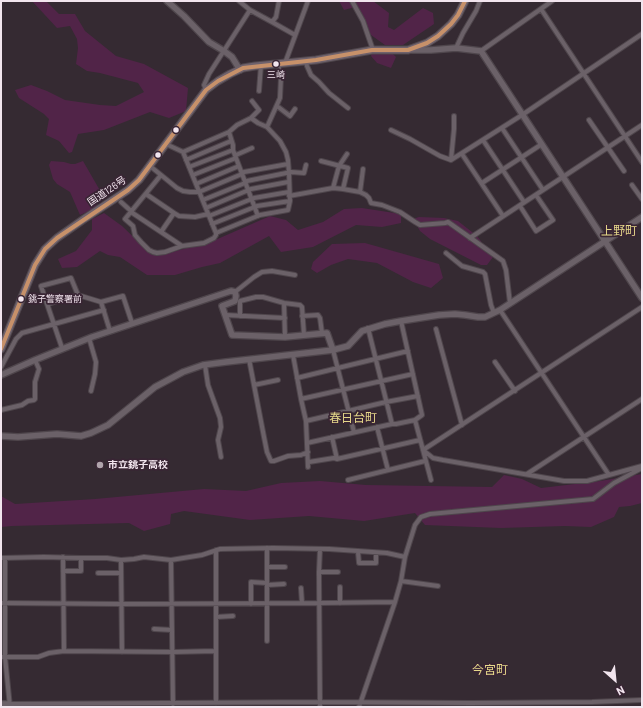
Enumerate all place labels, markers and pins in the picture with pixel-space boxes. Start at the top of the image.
marker: 三崎 [271,59,281,69]
place label: 三崎 [267,70,285,80]
unlabelled marker [171,125,181,135]
unlabelled marker [153,150,163,160]
marker: 銚子警察署前 [16,294,26,304]
place label: 銚子警察署前 [28,294,82,304]
place label: 市立銚子高校 [108,459,168,471]
marker: 市立銚子高校 [95,460,105,470]

